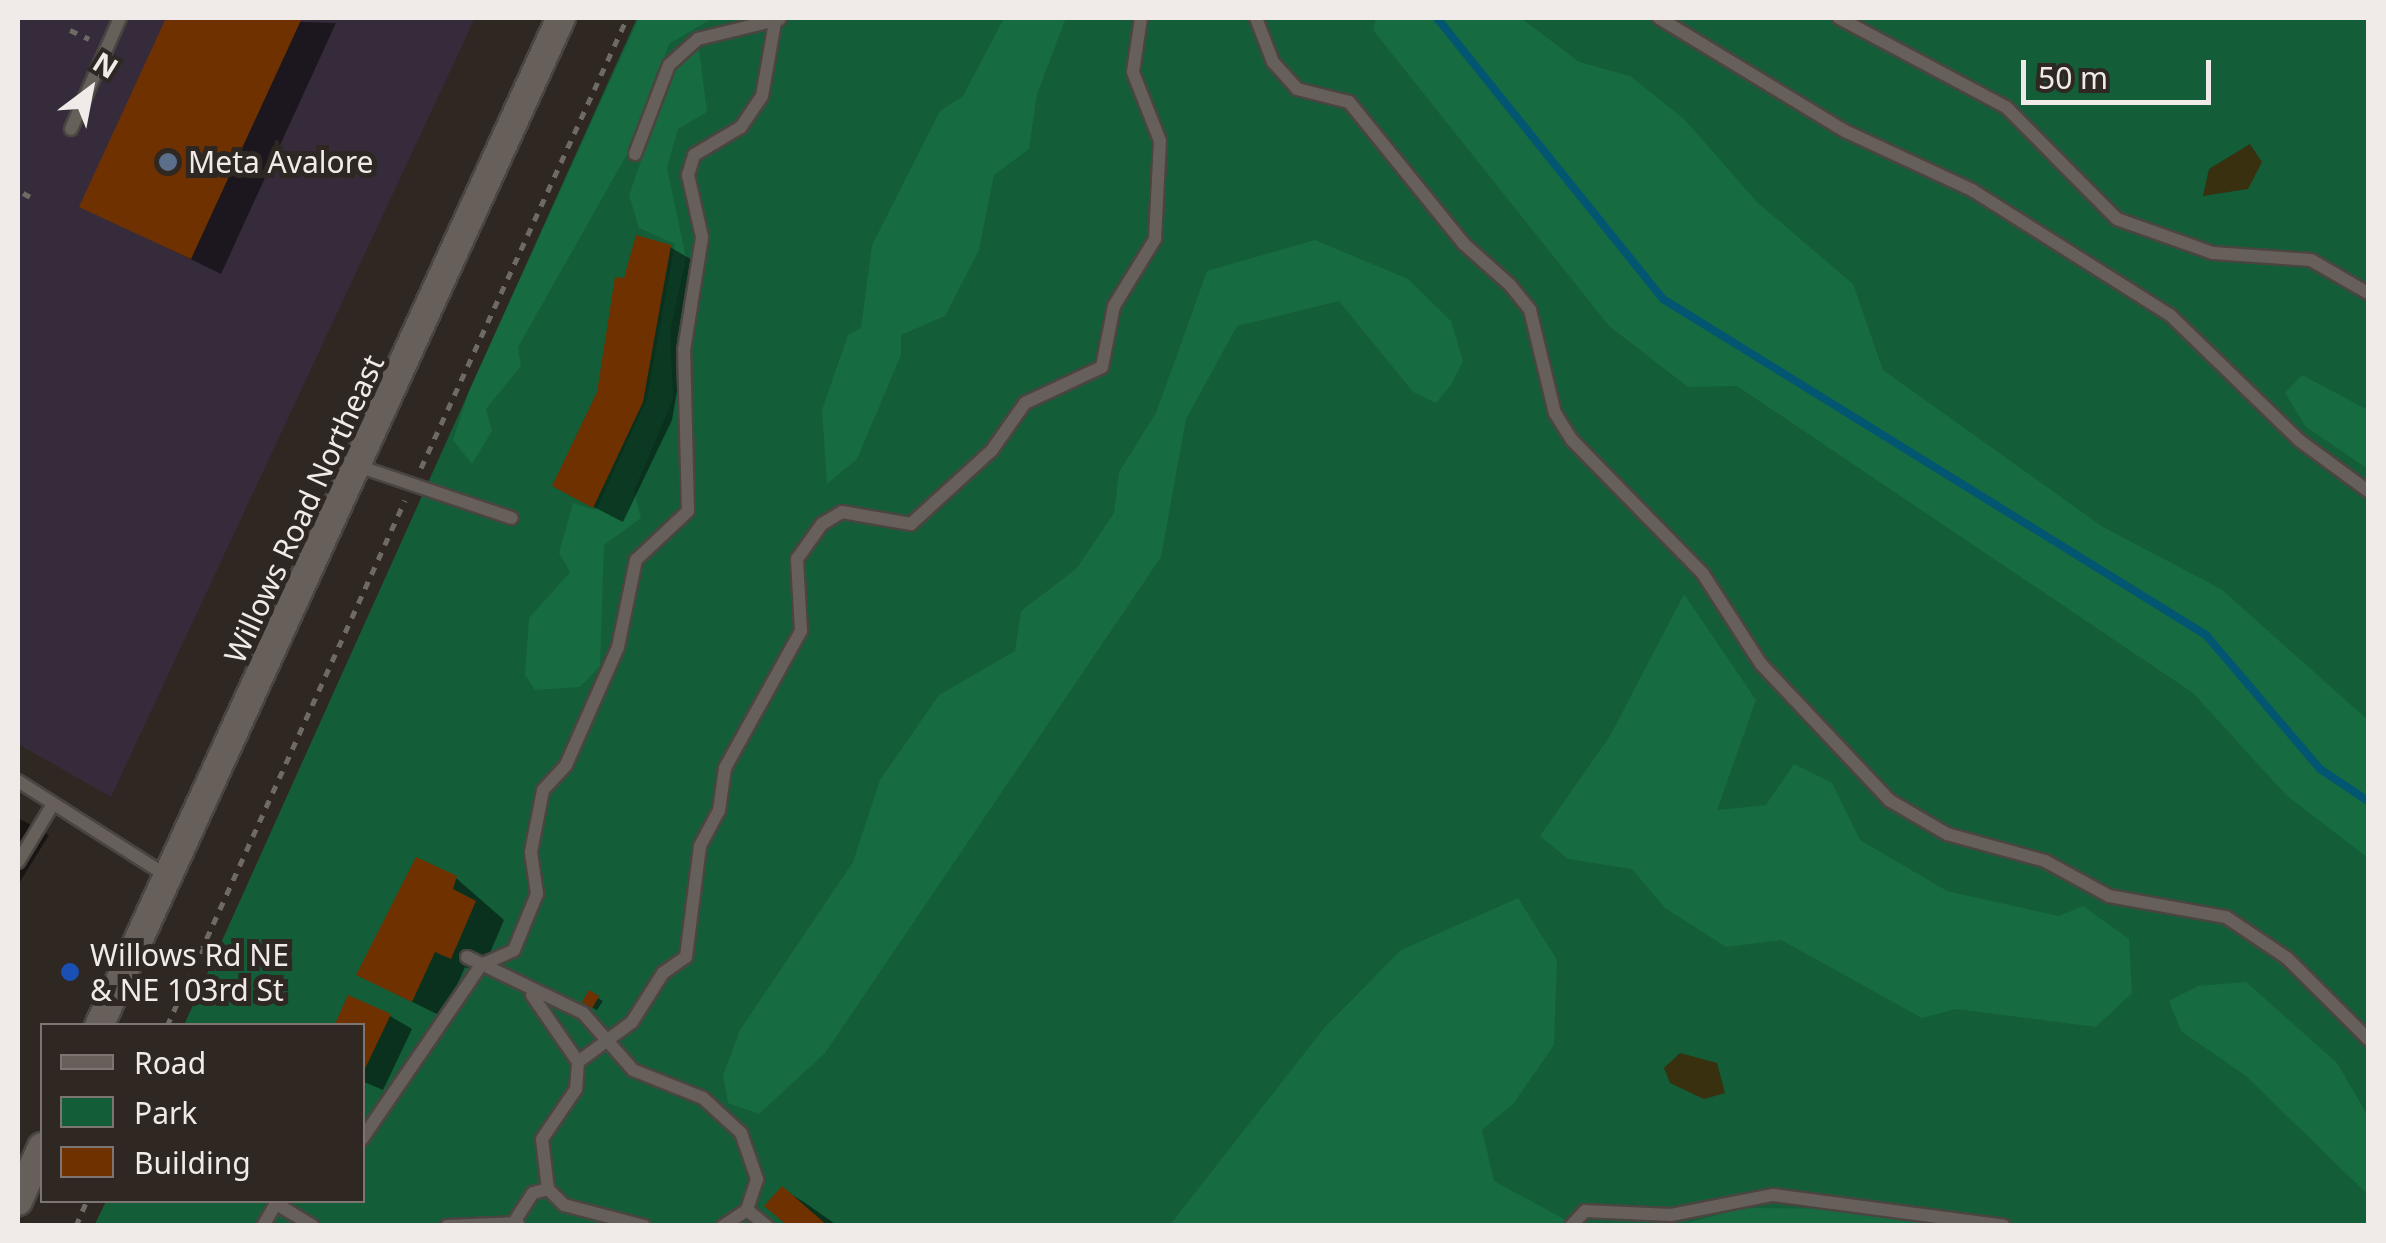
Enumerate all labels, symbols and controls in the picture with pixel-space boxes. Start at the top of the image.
north arrow [40,40,140,140]
scale bar [2026,40,2216,102]
text: N [86,42,126,87]
text: 50 m [2038,57,2108,98]
place label: Meta Avalore [188,144,373,180]
marker: Meta Avalore [157,151,179,173]
street label: Willows Road Northeast [217,349,391,669]
place label: Willows Rd NE & NE 103rd St [90,937,289,1008]
marker: Willows Rd NE & NE 103rd St [59,961,81,983]
legend [40,1023,365,1203]
text: Road [134,1042,206,1083]
text: Park [134,1092,197,1133]
text: Building [134,1142,251,1183]

